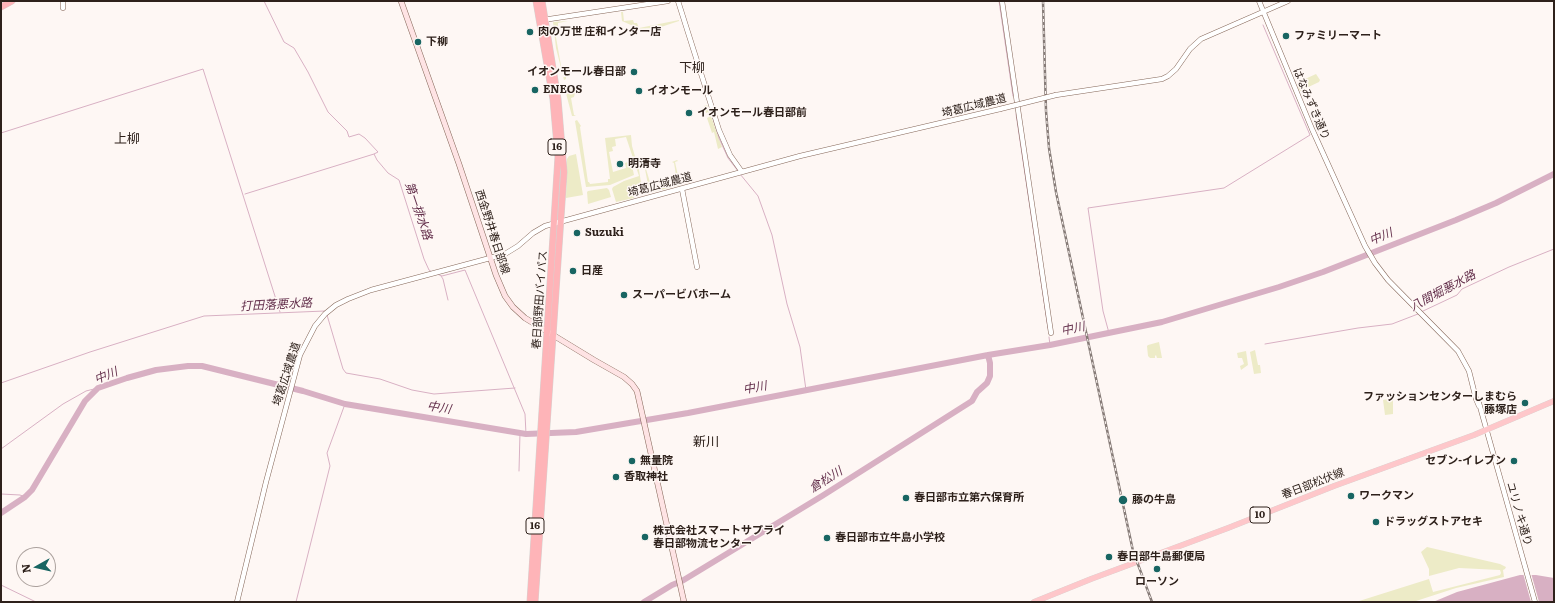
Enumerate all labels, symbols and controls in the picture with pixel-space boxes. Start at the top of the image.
place label: 肉の万世 庄和インター店 [538,25,661,39]
marker: 肉の万世 庄和インター店 [525,27,535,37]
place label: ファミリーマート [1294,29,1382,43]
marker: ファミリーマート [1281,31,1291,41]
place label: 下柳 [426,35,448,49]
marker: 下柳 [413,37,423,47]
district label: 下柳 [679,60,705,76]
place label: イオンモール春日部 [527,65,626,79]
street label: はなみずき通り [1290,66,1332,142]
marker: イオンモール春日部 [629,67,639,77]
place label: ENEOS [543,83,582,97]
place label: イオンモール [647,84,713,98]
marker: ENEOS [530,85,540,95]
marker: イオンモール [634,86,644,96]
street label: 埼葛広域農道 [940,92,1008,120]
place label: イオンモール春日部前 [697,106,807,120]
marker: イオンモール春日部前 [684,108,694,118]
district label: 上柳 [114,131,140,147]
road number: 16 [548,139,566,155]
place label: 明清寺 [628,157,661,171]
marker: 明清寺 [615,159,625,169]
street label: 埼葛広域農道 [626,170,694,200]
water label: 第一排水路 [401,180,435,242]
street label: 西金野井春日部線 [472,188,512,276]
place label: Suzuki [585,226,624,240]
water label: 中川 [1367,226,1395,248]
marker: Suzuki [572,228,582,238]
street label: 春日部野田バイパス [530,250,550,350]
place label: 日産 [581,264,603,278]
marker: 日産 [568,266,578,276]
water label: 八間堀悪水路 [1408,268,1478,314]
place label: スーパービバホーム [632,288,731,302]
marker: スーパービバホーム [619,290,629,300]
water label: 打田落悪水路 [240,296,312,314]
water label: 中川 [1060,319,1086,339]
street label: 埼葛広域農道 [271,341,303,407]
water label: 中川 [92,365,120,387]
water label: 中川 [742,379,768,397]
place label: ファッションセンターしまむら 藤塚店 [1363,390,1517,416]
marker: ファッションセンターしまむら 藤塚店 [1520,398,1530,408]
water label: 中川 [426,399,452,417]
district label: 新川 [693,434,719,450]
place label: 無量院 [640,454,673,468]
place label: セブン-イレブン [1425,454,1506,468]
marker: 無量院 [627,456,637,466]
marker: セブン-イレブン [1509,456,1519,466]
water label: 倉松川 [807,464,845,496]
street label: 春日部松伏線 [1280,466,1346,502]
place label: 香取神社 [624,470,668,484]
marker: 香取神社 [611,472,621,482]
street label: ユリノキ通り [1504,480,1534,548]
place label: ワークマン [1359,489,1414,503]
place label: 春日部市立第六保育所 [914,491,1024,505]
marker: ワークマン [1346,491,1356,501]
marker: 春日部市立第六保育所 [901,493,911,503]
place label: 藤の牛島 [1132,493,1176,507]
marker: 藤の牛島 [1117,494,1129,506]
road number: 10 [1250,507,1270,523]
place label: ドラッグストアセキ [1384,515,1483,529]
marker: ドラッグストアセキ [1371,517,1381,527]
road number: 16 [526,518,544,534]
place label: 株式会社スマートサプライ 春日部物流センター [653,524,785,550]
place label: 春日部市立牛島小学校 [835,531,945,545]
marker: 株式会社スマートサプライ 春日部物流センター [640,532,650,542]
marker: 春日部市立牛島小学校 [822,533,832,543]
north arrow [16,547,56,587]
place label: 春日部牛島郵便局 [1117,550,1205,564]
marker: 春日部牛島郵便局 [1104,552,1114,562]
text: N [17,563,34,574]
marker: ローソン [1152,564,1162,574]
place label: ローソン [1135,575,1179,589]

